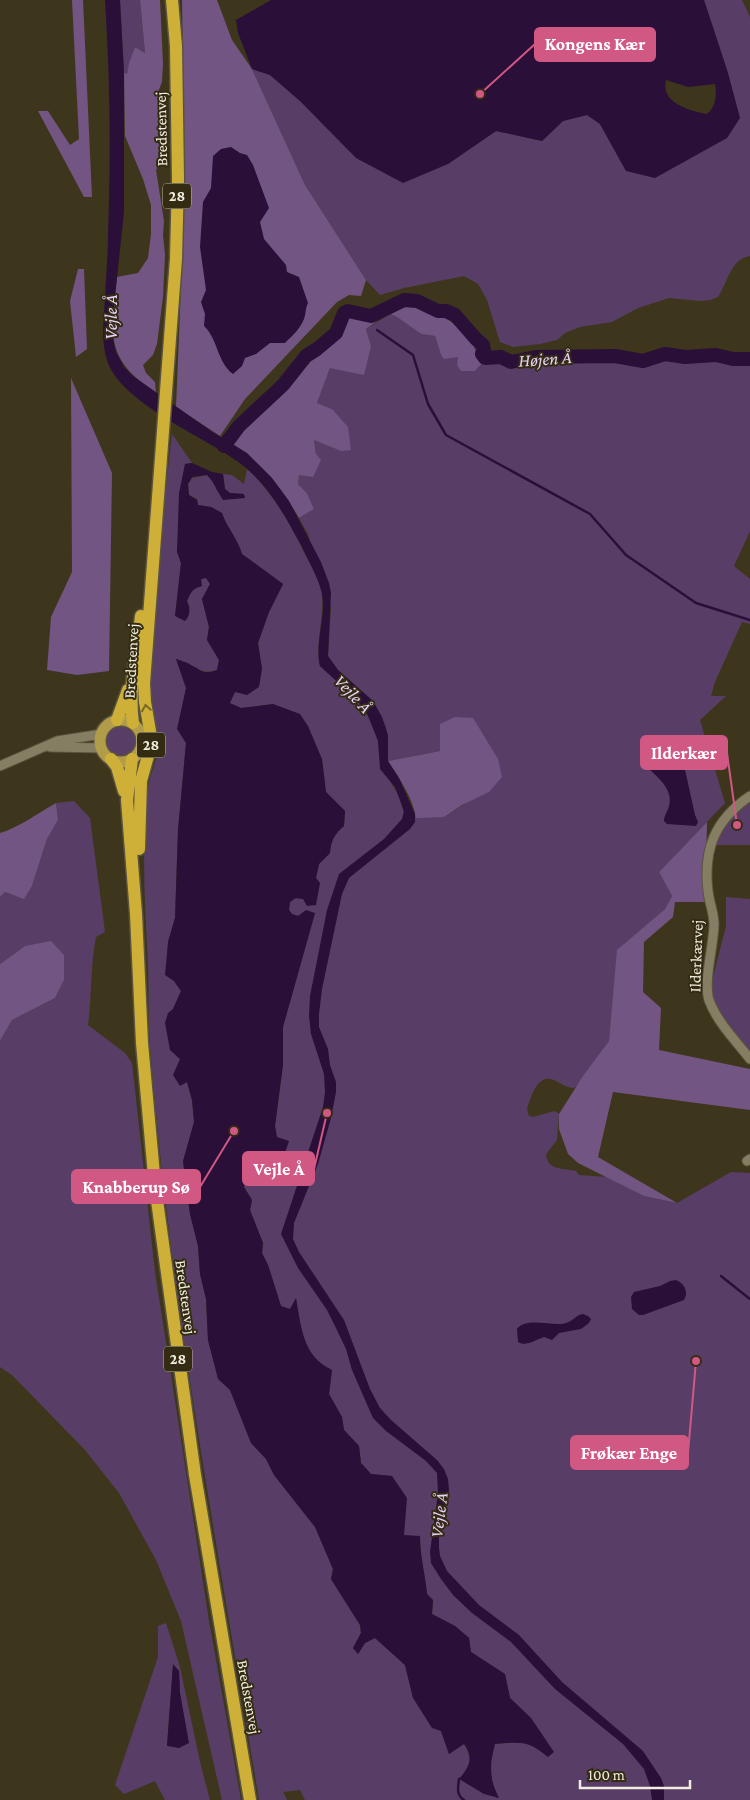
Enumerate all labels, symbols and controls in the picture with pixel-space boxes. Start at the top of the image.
callout: Kongens Kær [535,28,655,61]
text: Kongens Kær [545,34,645,54]
street label: Bredstenvej [152,91,171,167]
road number: 28 [163,184,191,208]
water label: Vejle Å [101,294,122,340]
water label: Højen Å [518,347,572,372]
street label: Bredstenvej [121,623,142,699]
water label: Vejle Å [329,670,376,718]
one-way arrow [141,703,151,712]
road number: 28 [137,732,165,758]
callout: Ilderkær [641,736,727,769]
text: Ilderkær [651,743,717,763]
street label: Ilderkærvej [686,919,707,993]
callout: Vejle Å [243,1152,314,1185]
text: Vejle Å [252,1159,305,1180]
callout: Knabberup Sø [72,1170,200,1203]
text: Knabberup Sø [82,1177,190,1197]
street label: Bredstenvej [171,1259,200,1335]
road number: 28 [164,1346,192,1372]
callout: Frøkær Enge [571,1436,688,1469]
text: Frøkær Enge [581,1443,677,1463]
water label: Vejle Å [426,1491,453,1539]
street label: Bredstenvej [233,1659,264,1736]
scale bar [580,1758,690,1790]
text: 100 m [588,1767,625,1783]

